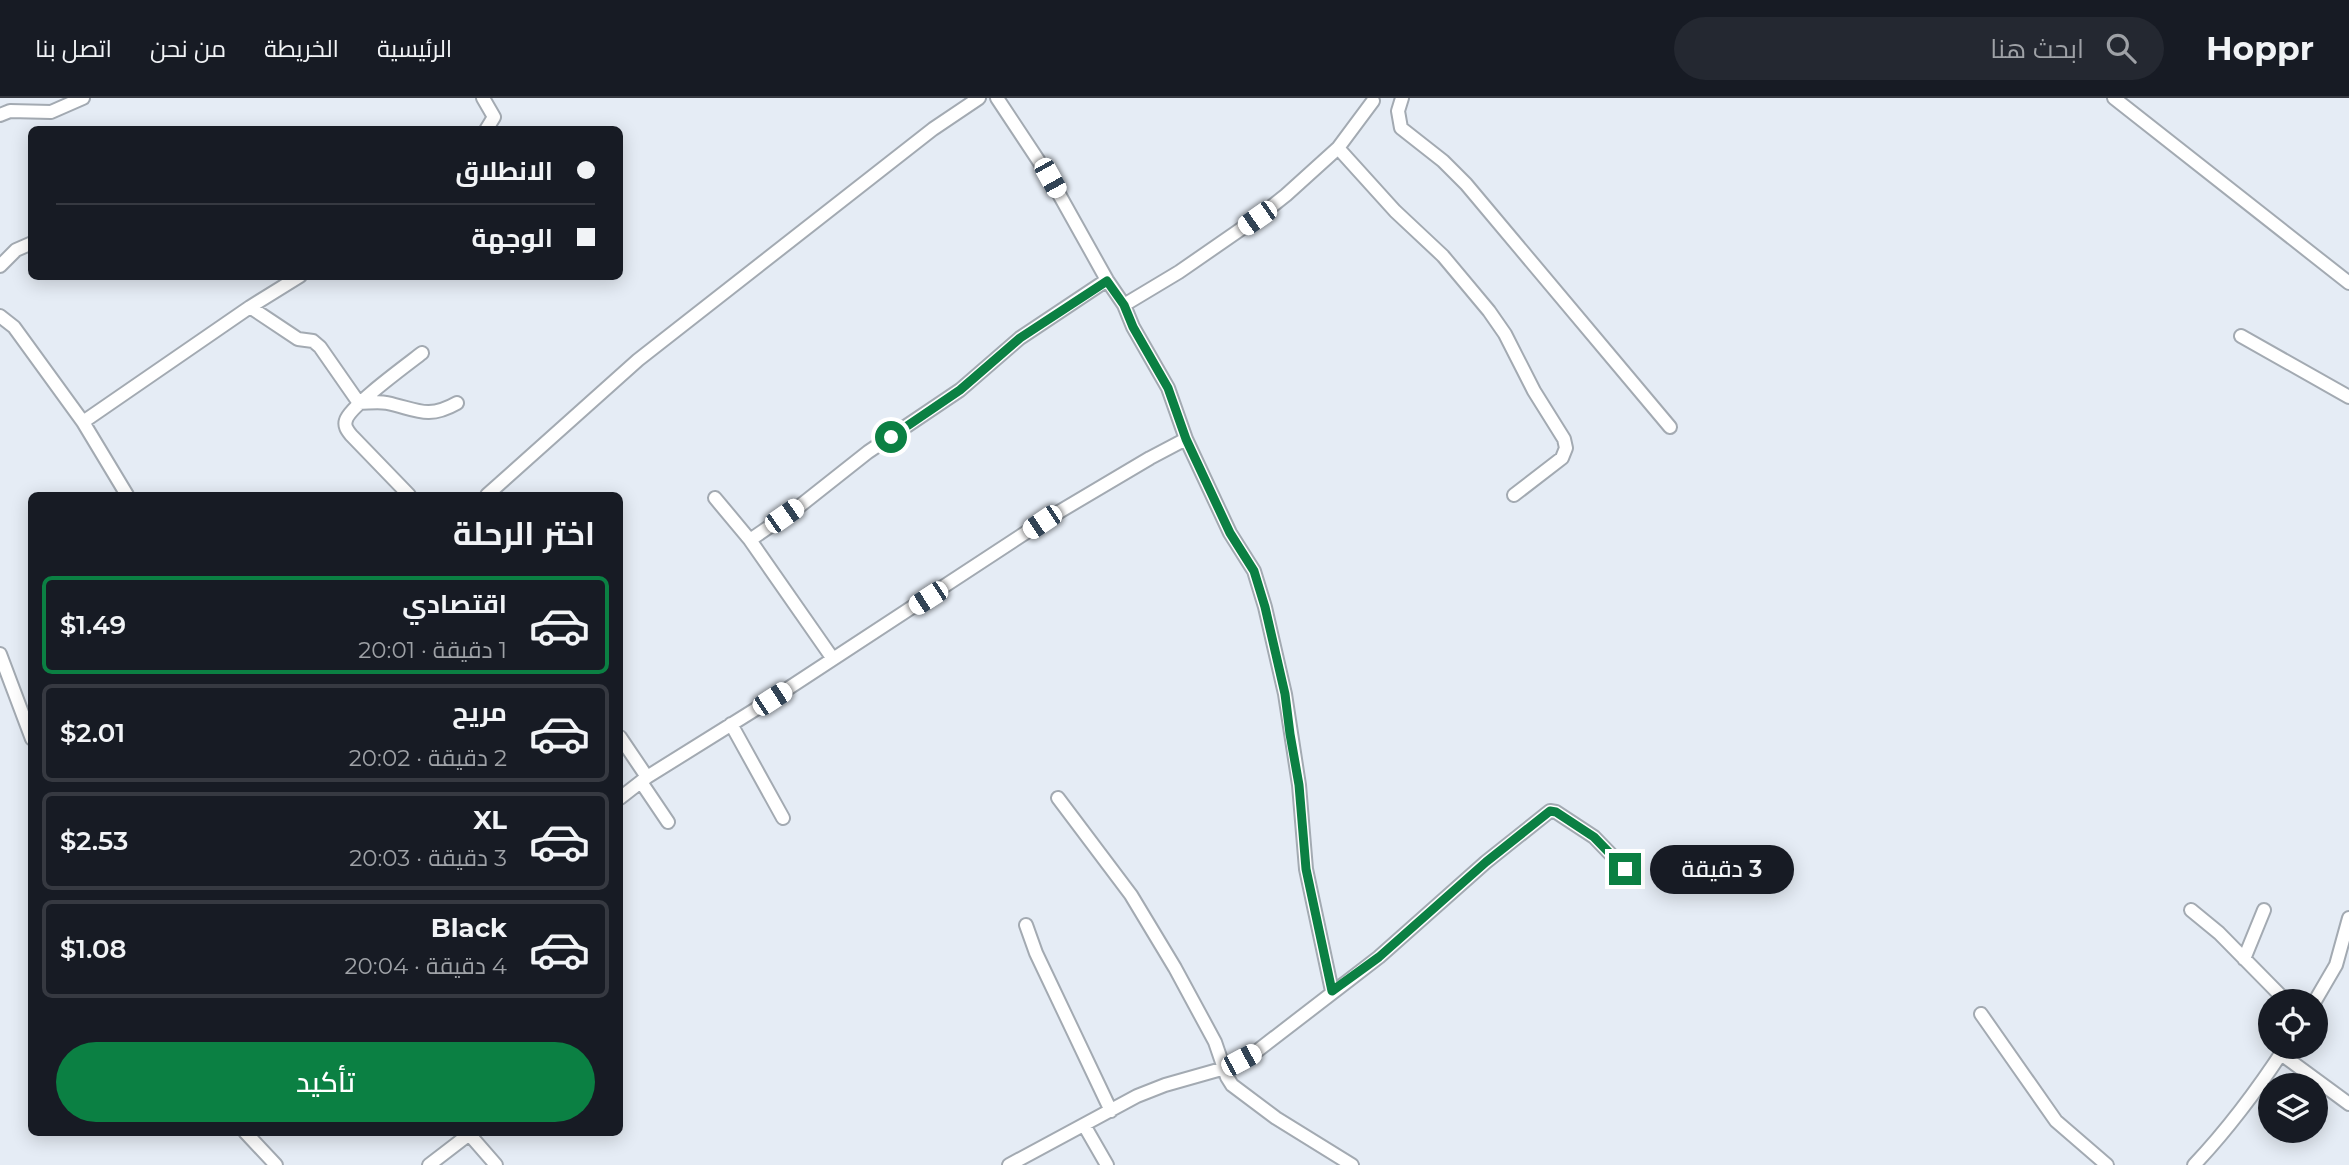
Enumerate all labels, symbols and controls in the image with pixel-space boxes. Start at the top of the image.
search box [1674,17,2164,80]
text: Hoppr [2206,28,2314,68]
icon: search [2102,29,2140,67]
text: ابحث هنا [1990,33,2084,65]
text: اتصل بنا [35,34,112,63]
text: من نحن [150,34,226,63]
text: الخريطة [264,34,339,63]
text: الرئيسية [377,34,452,63]
text: الانطلاق [455,155,553,187]
car [1031,155,1070,201]
car [1234,197,1281,239]
text: الوجهة [472,222,553,254]
route start [875,421,907,453]
car [761,495,808,537]
car [1019,502,1066,542]
text: اختر الرحلة [453,514,595,553]
car [905,578,952,618]
text: اقتصادي [402,588,507,620]
icon: car [528,594,591,657]
text: $1.49 [60,609,126,641]
text: 1 دقيقة · 20:01 [358,636,507,664]
car [749,679,796,719]
text: مريح [452,696,507,728]
icon: car [528,702,591,765]
text: $2.01 [60,717,125,749]
text: 2 دقيقة · 20:02 [349,744,507,772]
text: XL [473,804,507,836]
icon: car [528,810,591,873]
text: $2.53 [60,825,128,857]
text: 3 دقيقة · 20:03 [349,844,507,872]
callout: 3 دقيقة [1650,844,1793,894]
route end [1609,853,1641,885]
text: 3 دقيقة [1682,855,1763,883]
text: Black [431,912,507,944]
icon: car [528,918,591,981]
text: $1.08 [60,933,126,965]
text: 4 دقيقة · 20:04 [345,952,507,980]
map controls [2258,989,2328,1143]
button: locate [2258,989,2328,1059]
car [1218,1041,1265,1079]
button: تأكيد [56,1042,595,1122]
button: layers [2258,1073,2328,1143]

